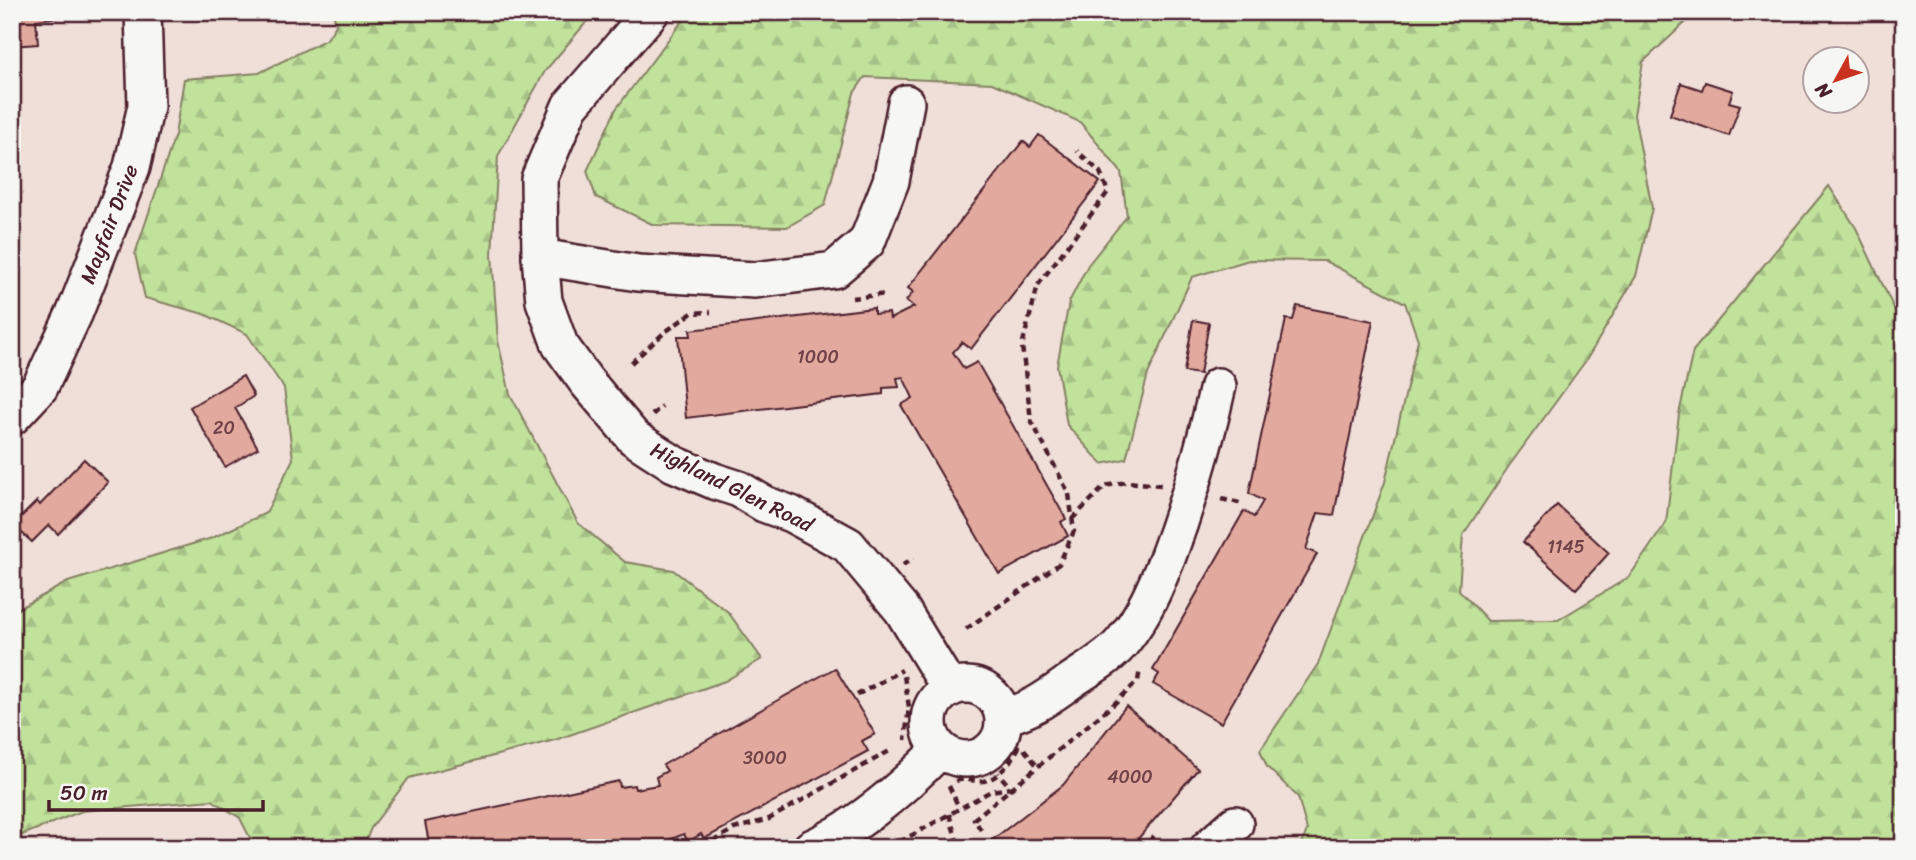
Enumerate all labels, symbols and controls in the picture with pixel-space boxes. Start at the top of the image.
north arrow [1800,46,1870,116]
text: N [1806,74,1841,107]
street label: Mayfair Drive [69,158,149,289]
house number: 1000 [797,341,839,373]
house number: 20 [213,412,235,444]
street label: Highland Glen Road [644,431,822,544]
house number: 1145 [1547,531,1585,563]
house number: 3000 [743,742,787,774]
house number: 4000 [1107,761,1153,793]
scale bar [49,769,262,813]
text: 50 m [60,774,108,812]

